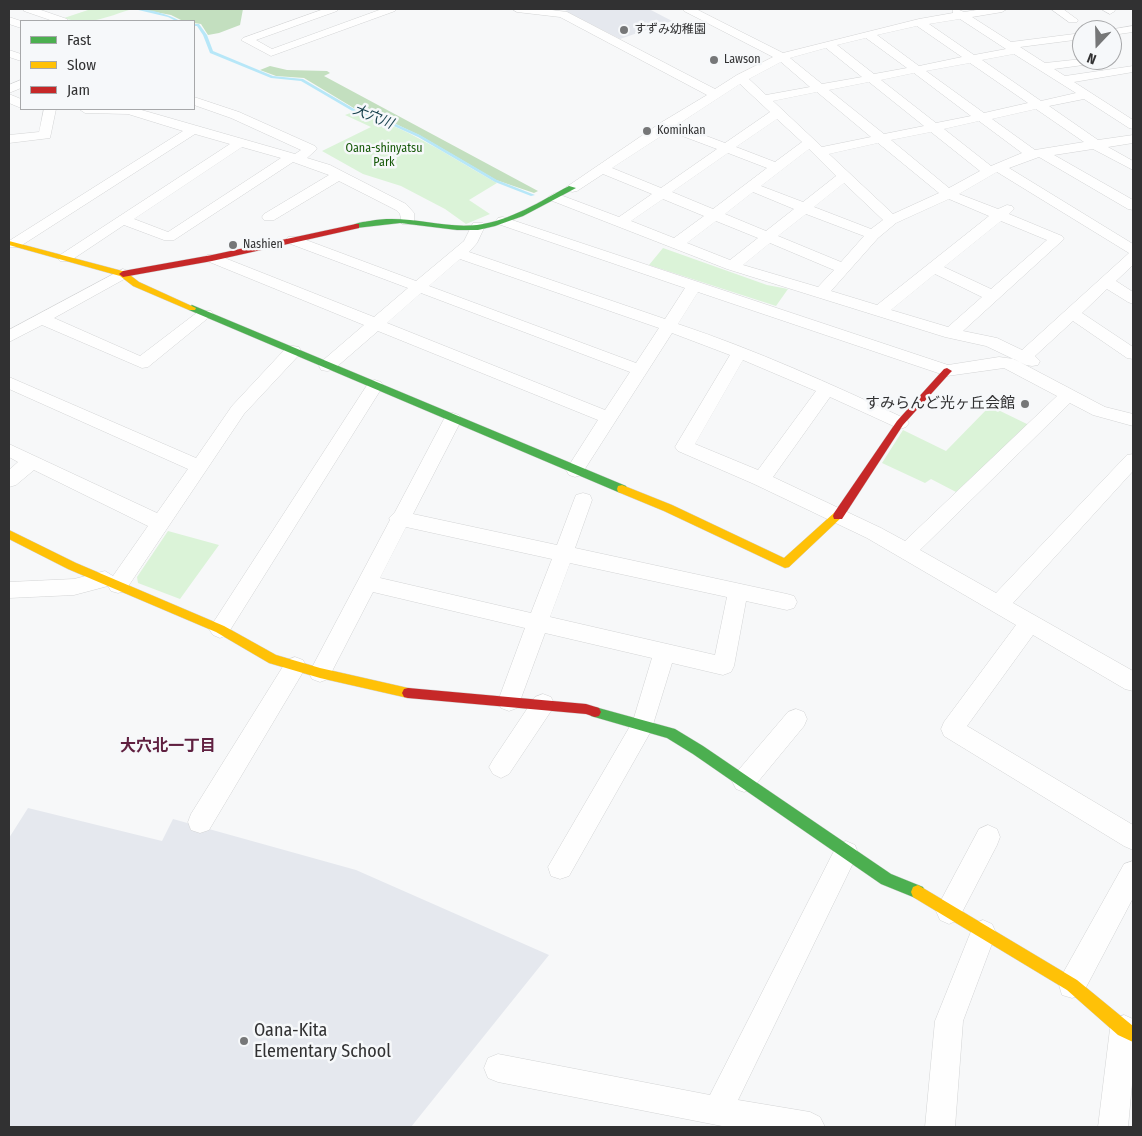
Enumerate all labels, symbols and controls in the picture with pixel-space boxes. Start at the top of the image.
legend [20,20,195,110]
north arrow [1072,20,1122,70]
place label: すずみ幼稚園 [634,23,706,37]
marker: すずみ幼稚園 [618,24,630,36]
text: Fast [67,31,91,49]
text: N [1085,49,1099,68]
place label: Lawson [724,53,761,67]
marker: Lawson [708,54,720,66]
text: Slow [67,56,96,74]
text: Jam [67,81,90,99]
water label: 大穴川 [350,101,396,133]
place label: Kominkan [657,124,706,138]
marker: Kominkan [641,125,653,137]
park label: Oana-shinyatsu Park [346,142,422,170]
place label: Nashien [243,238,283,252]
marker: Nashien [227,239,239,251]
place label: すみらんど光ヶ丘会館 [865,395,1015,413]
marker: すみらんど光ヶ丘会館 [1019,398,1031,410]
district label: 大穴北一丁目 [120,737,216,757]
place label: Oana-Kita Elementary School [254,1020,391,1062]
marker: Oana-Kita Elementary School [238,1035,250,1047]

